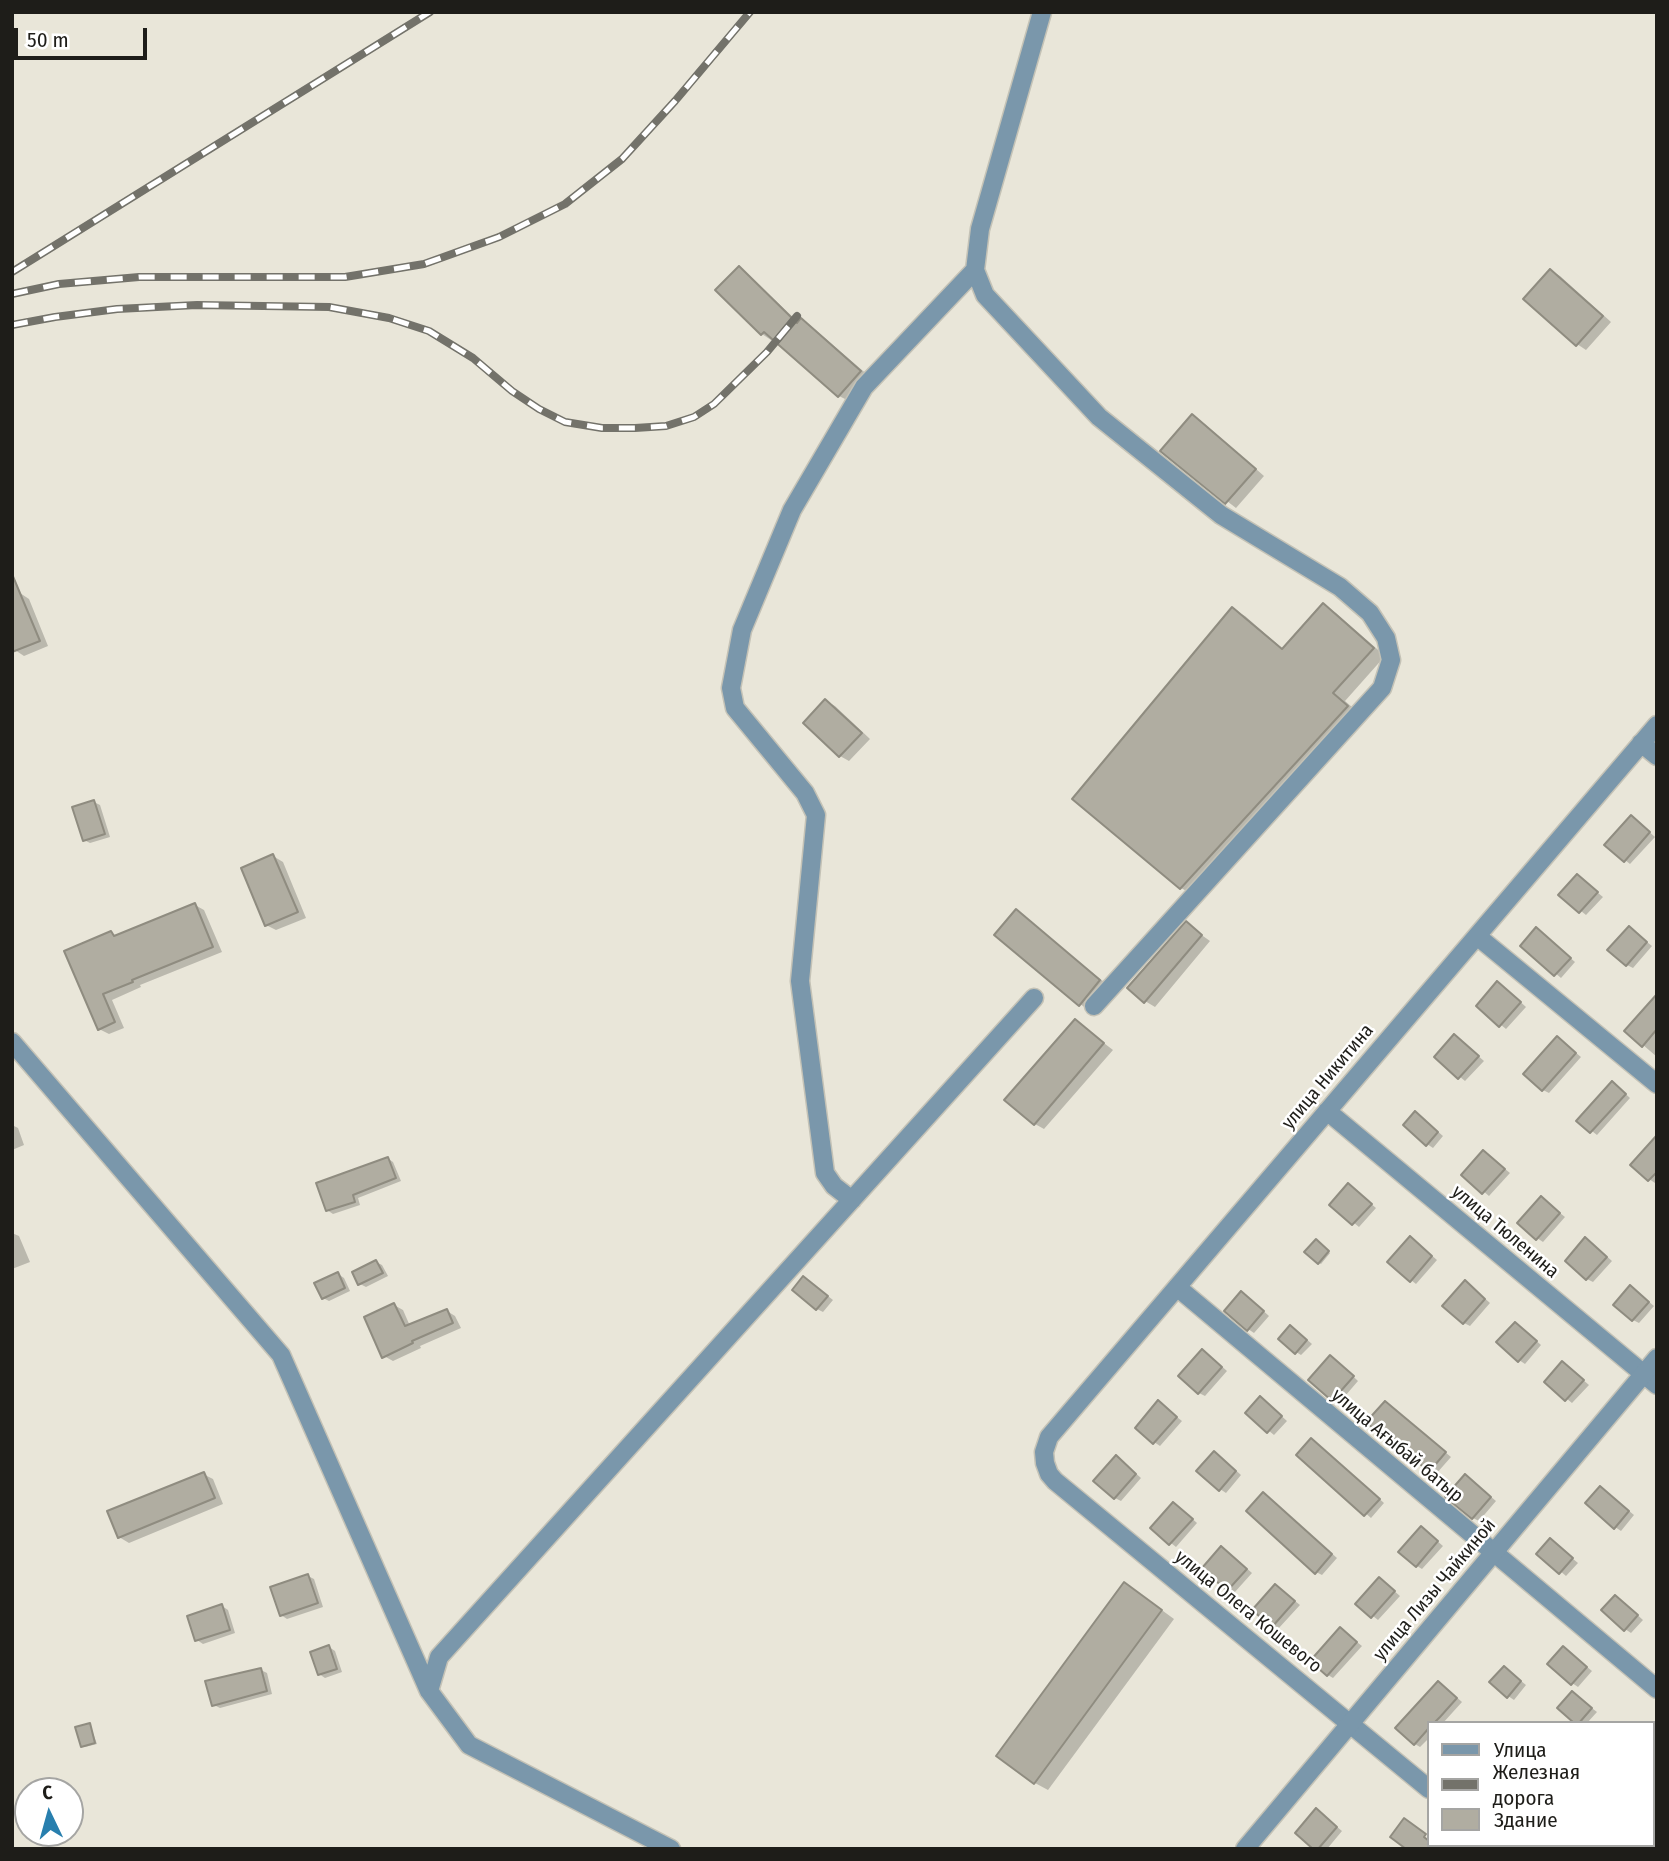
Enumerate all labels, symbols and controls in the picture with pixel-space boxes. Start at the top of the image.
scale bar [18,14,150,58]
text: 50 m [27,27,69,53]
street label: улица Никитина [1277,1020,1379,1134]
street label: улица Тюленина [1447,1181,1563,1283]
street label: улица Ағыбай батыр [1326,1384,1468,1508]
street label: улица Лизы Чайкиной [1369,1514,1501,1666]
street label: улица Олега Кошевого [1170,1546,1326,1678]
legend [1428,1721,1655,1847]
text: Улица [1494,1737,1547,1763]
text: Железная дорога [1493,1759,1580,1811]
north arrow [14,1777,84,1847]
text: С [41,1781,53,1804]
text: Здание [1494,1807,1558,1833]

